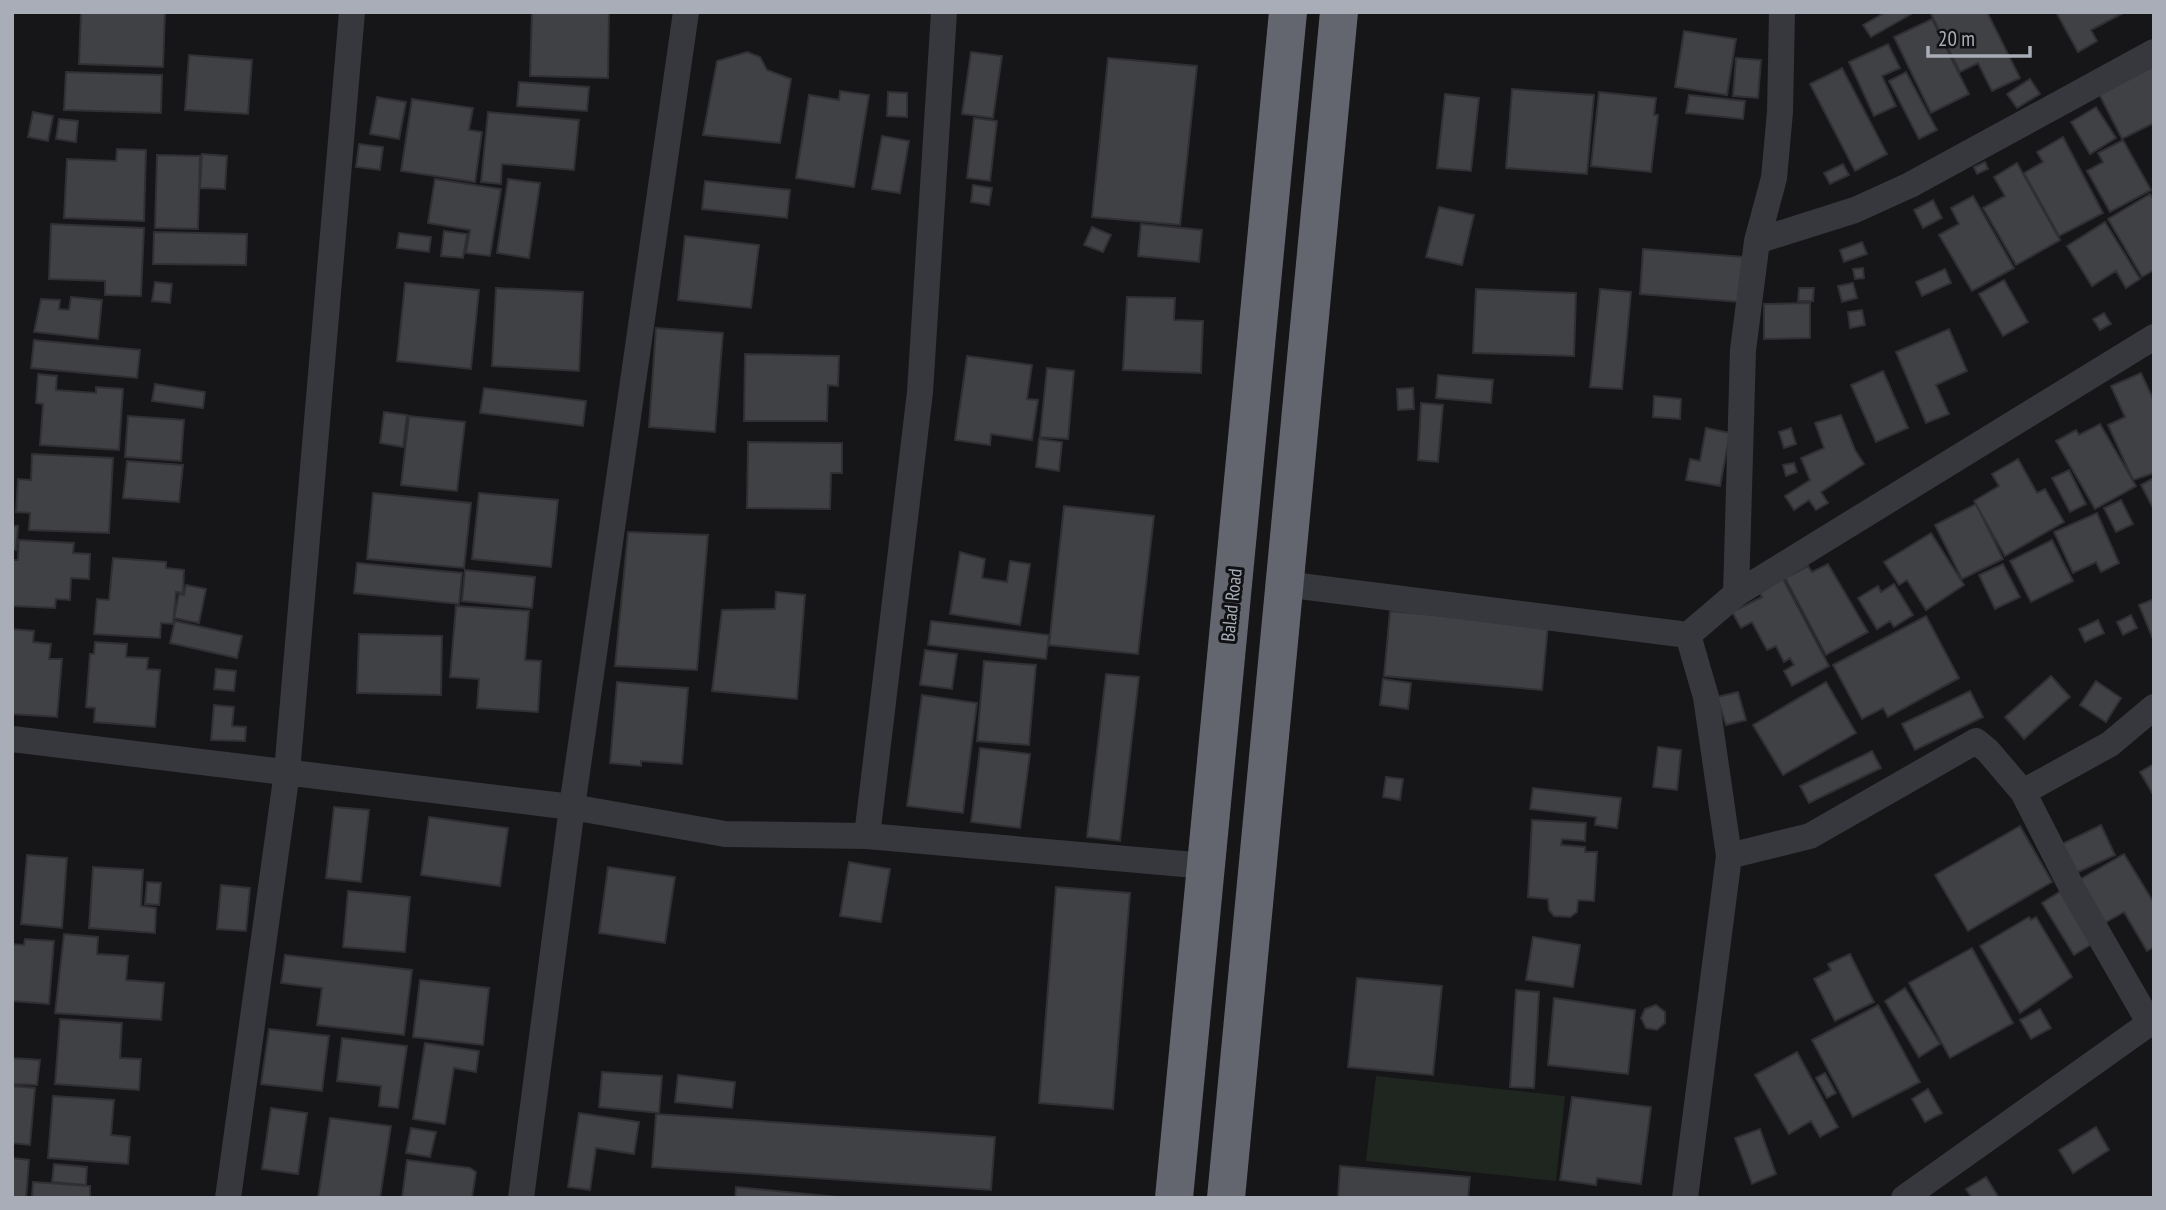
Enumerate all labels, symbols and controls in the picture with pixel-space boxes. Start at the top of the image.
scale bar [1928,14,2030,58]
text: 20 m [1938,25,1975,52]
street label: Balad Road [1215,567,1247,643]

